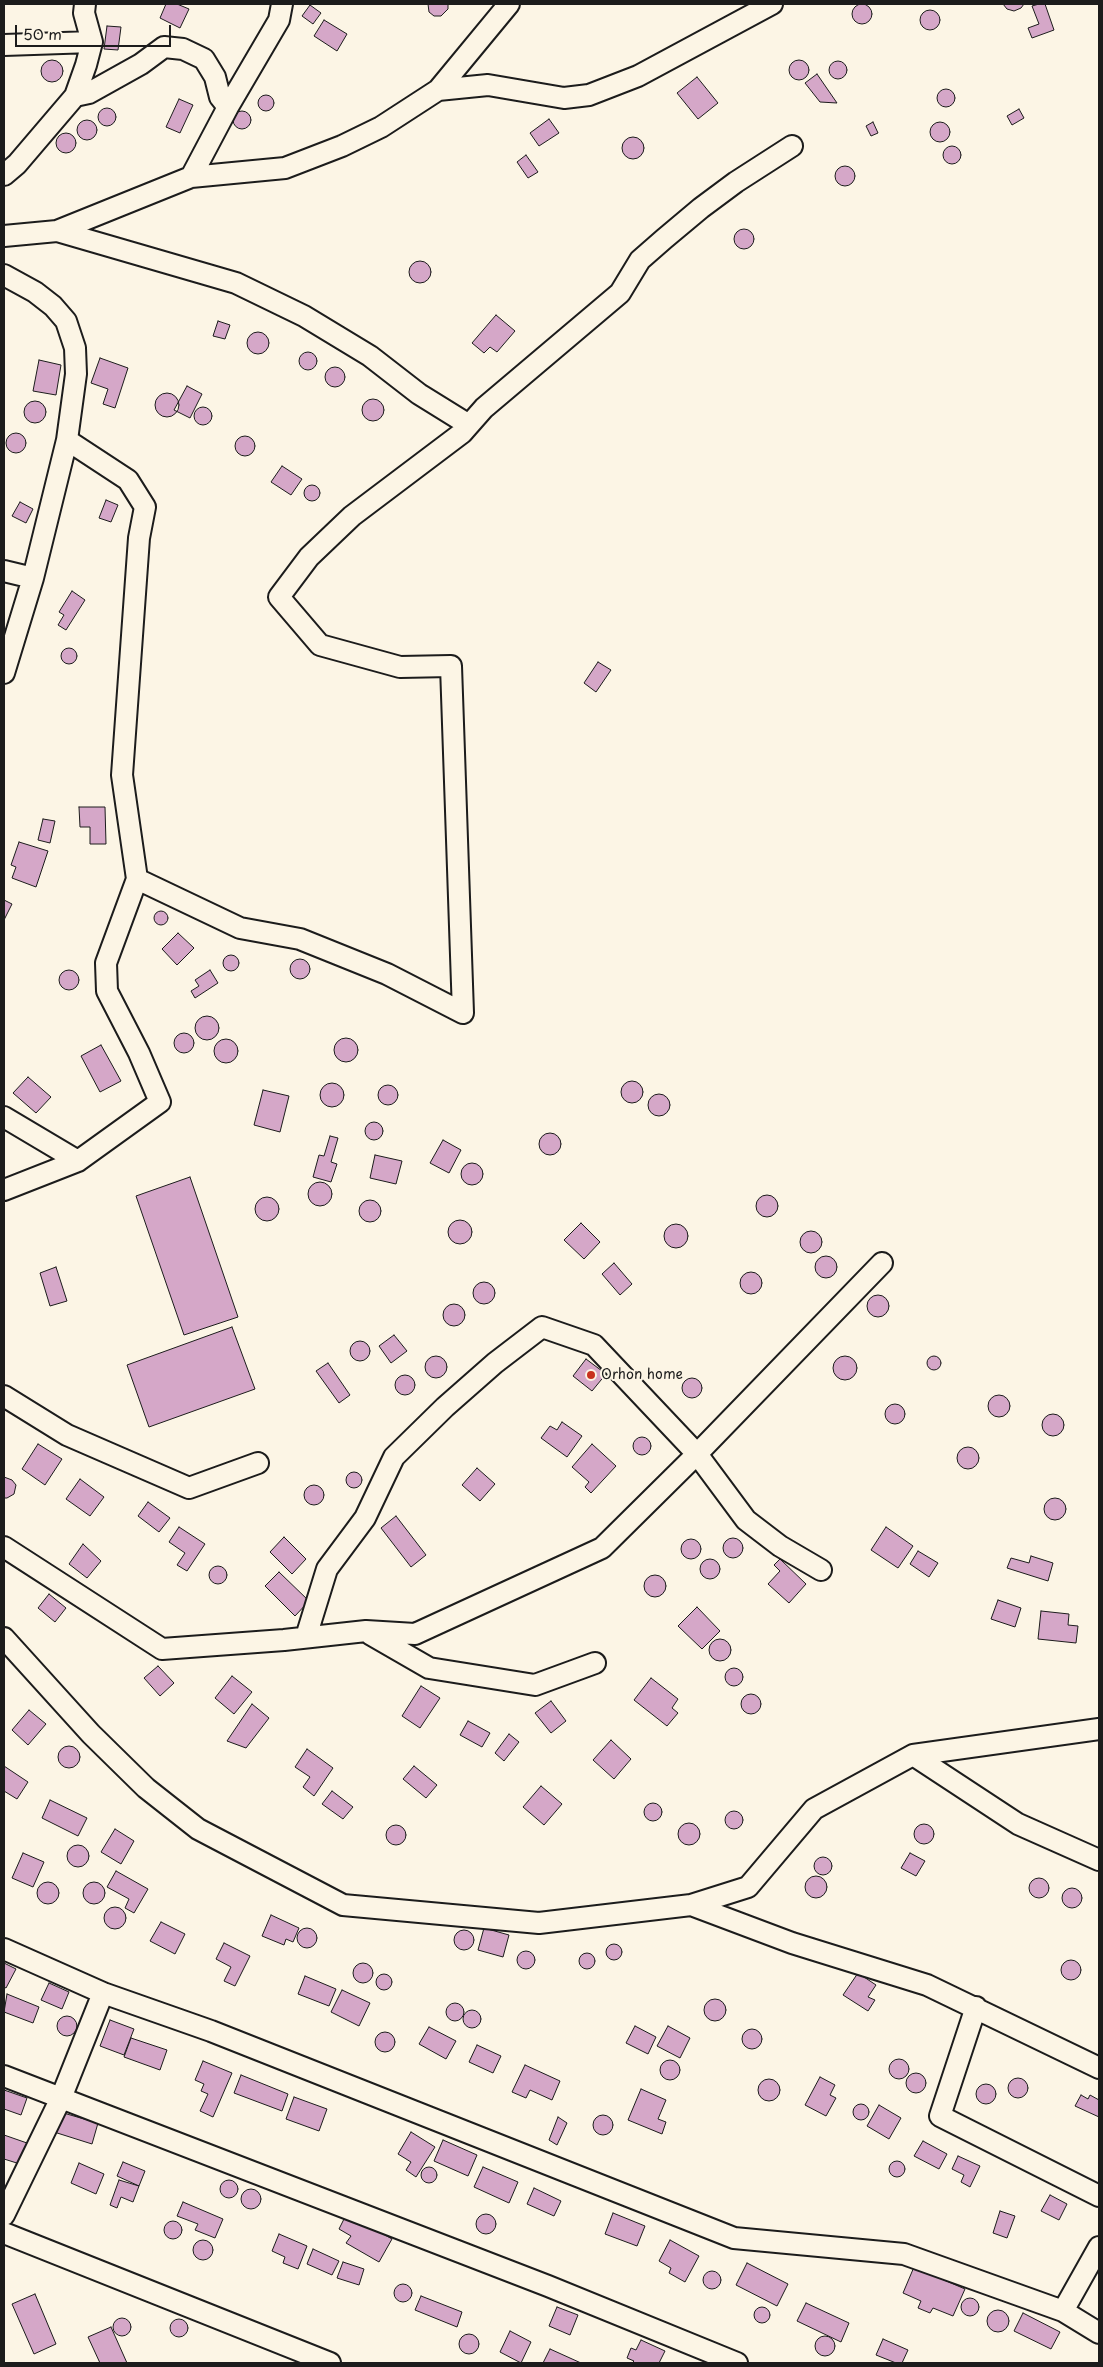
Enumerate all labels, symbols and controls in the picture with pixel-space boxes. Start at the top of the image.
scale bar [18,15,174,47]
text: 50 m [23,22,62,45]
place label: Orhon home [601,1367,683,1383]
marker: Orhon home [585,1369,597,1381]

